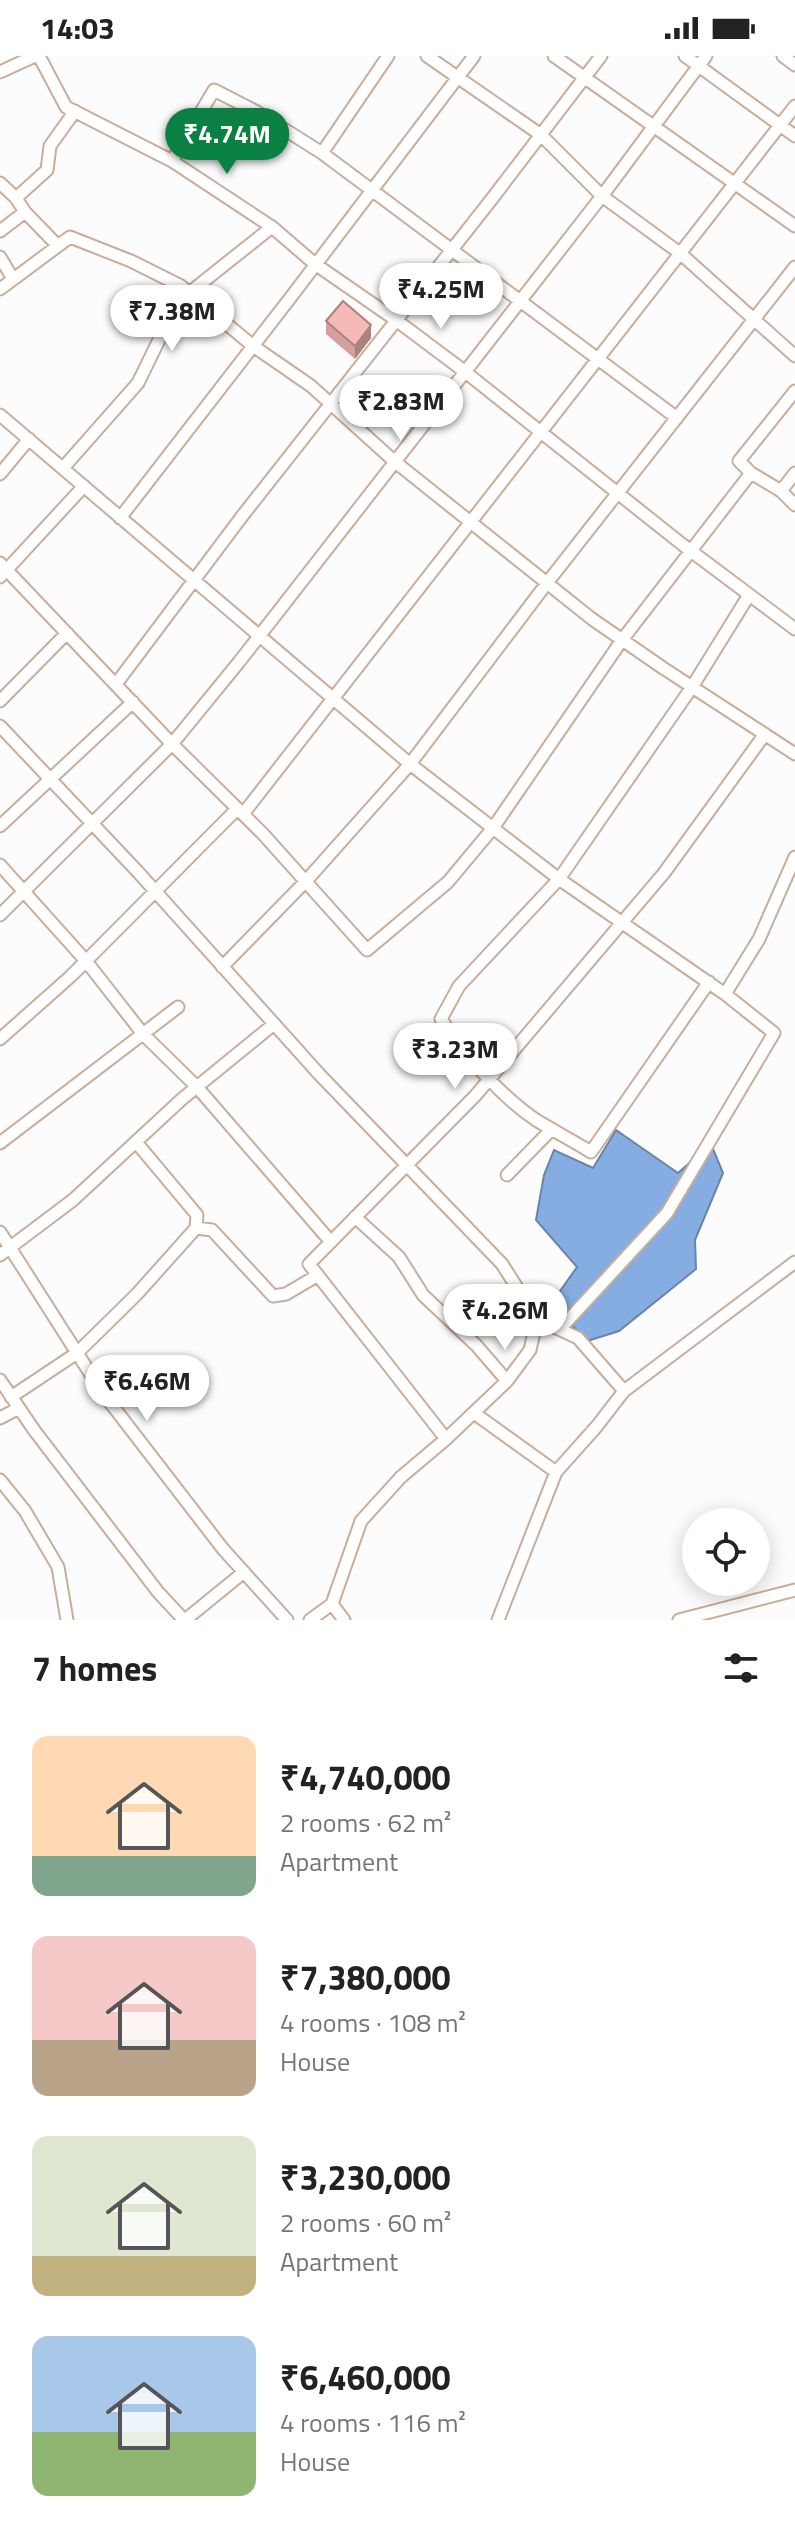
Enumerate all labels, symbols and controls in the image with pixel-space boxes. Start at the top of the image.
text: 14:03 [40,5,115,51]
pin: ₹4.74M [162,108,292,176]
text: ₹4.74M [183,114,271,153]
pin: ₹4.25M [376,263,506,331]
text: ₹4.25M [397,269,485,308]
pin: ₹7.38M [107,285,237,353]
text: ₹7.38M [128,291,216,330]
pin: ₹2.83M [336,375,466,443]
text: ₹2.83M [357,381,445,420]
pin: ₹3.23M [390,1023,520,1091]
text: ₹3.23M [411,1029,499,1068]
pin: ₹4.26M [440,1284,570,1352]
text: ₹4.26M [461,1290,549,1329]
pin: ₹6.46M [82,1355,212,1423]
text: ₹6.46M [103,1361,191,1400]
map controls [682,1508,770,1596]
button: locate [682,1508,770,1596]
text: 7 homes [32,1642,157,1694]
icon: filters [719,1646,763,1690]
text: ₹4,740,000 [280,1751,451,1803]
icon: home [96,1768,192,1864]
text: 2 rooms · 62 m² [280,1803,451,1842]
text: Apartment [280,1842,398,1881]
text: ₹7,380,000 [280,1951,451,2003]
icon: home [96,1968,192,2064]
text: 4 rooms · 108 m² [280,2003,466,2042]
text: House [280,2042,350,2081]
text: ₹3,230,000 [280,2151,451,2203]
icon: home [96,2168,192,2264]
text: 2 rooms · 60 m² [280,2203,451,2242]
text: Apartment [280,2242,398,2281]
text: ₹6,460,000 [280,2351,451,2403]
icon: home [96,2368,192,2464]
text: 4 rooms · 116 m² [280,2403,466,2442]
text: House [280,2442,350,2481]

